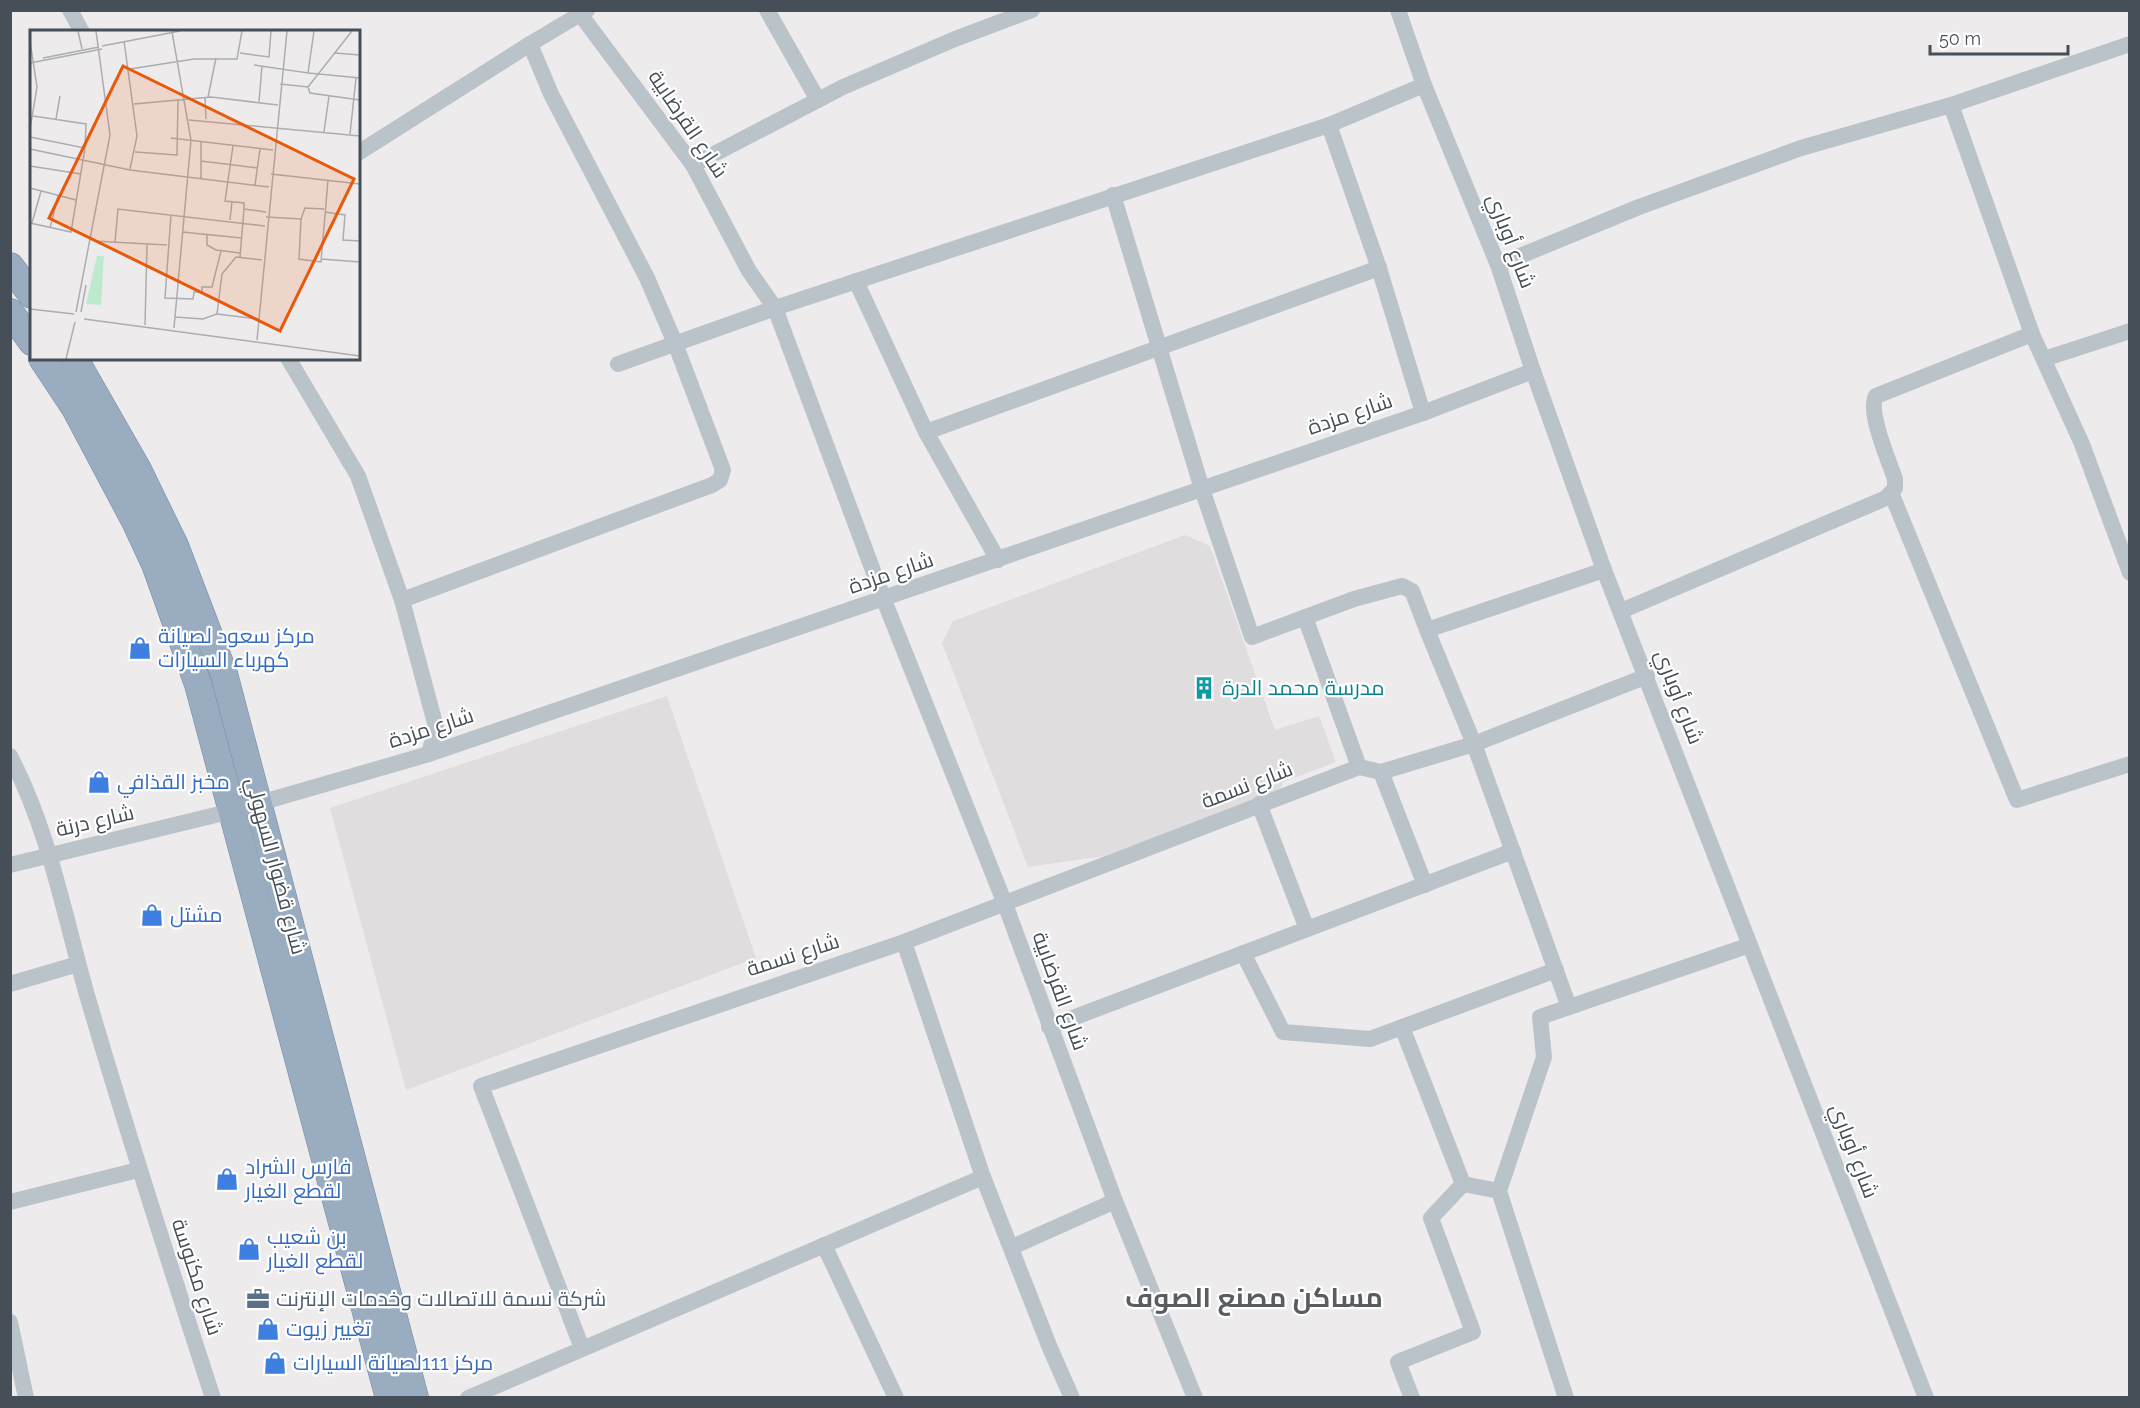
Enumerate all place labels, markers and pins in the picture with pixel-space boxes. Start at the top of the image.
place label: مركز سعود لصيانة كهرباء السيارات [158,623,315,673]
shop icon: مركز سعود لصيانة كهرباء السيارات [127,635,153,661]
building icon: مدرسة محمد الدرة [1191,675,1217,701]
place label: مدرسة محمد الدرة [1222,675,1384,700]
shop icon: مخبز القذافي [86,769,112,795]
place label: مخبز القذافي [117,769,230,798]
shop icon: مشتل [139,902,165,928]
place label: مشتل [170,902,222,928]
place label: فارس الشراد لقطع الغيار [244,1154,351,1205]
shop icon: فارس الشراد لقطع الغيار [214,1166,240,1192]
place label: بن شعيب لقطع الغيار [266,1224,363,1275]
shop icon: بن شعيب لقطع الغيار [236,1236,262,1262]
office icon: شركة نسمة للاتصالات وخدمات الإنترنت [245,1286,271,1312]
place label: شركة نسمة للاتصالات وخدمات الإنترنت [276,1286,606,1312]
shop icon: تغيير زيوت [255,1316,281,1342]
place label: تغيير زيوت [286,1316,371,1341]
shop icon: مركز 111لصيانة السيارات [262,1350,288,1376]
place label: مركز 111لصيانة السيارات [293,1350,493,1375]

